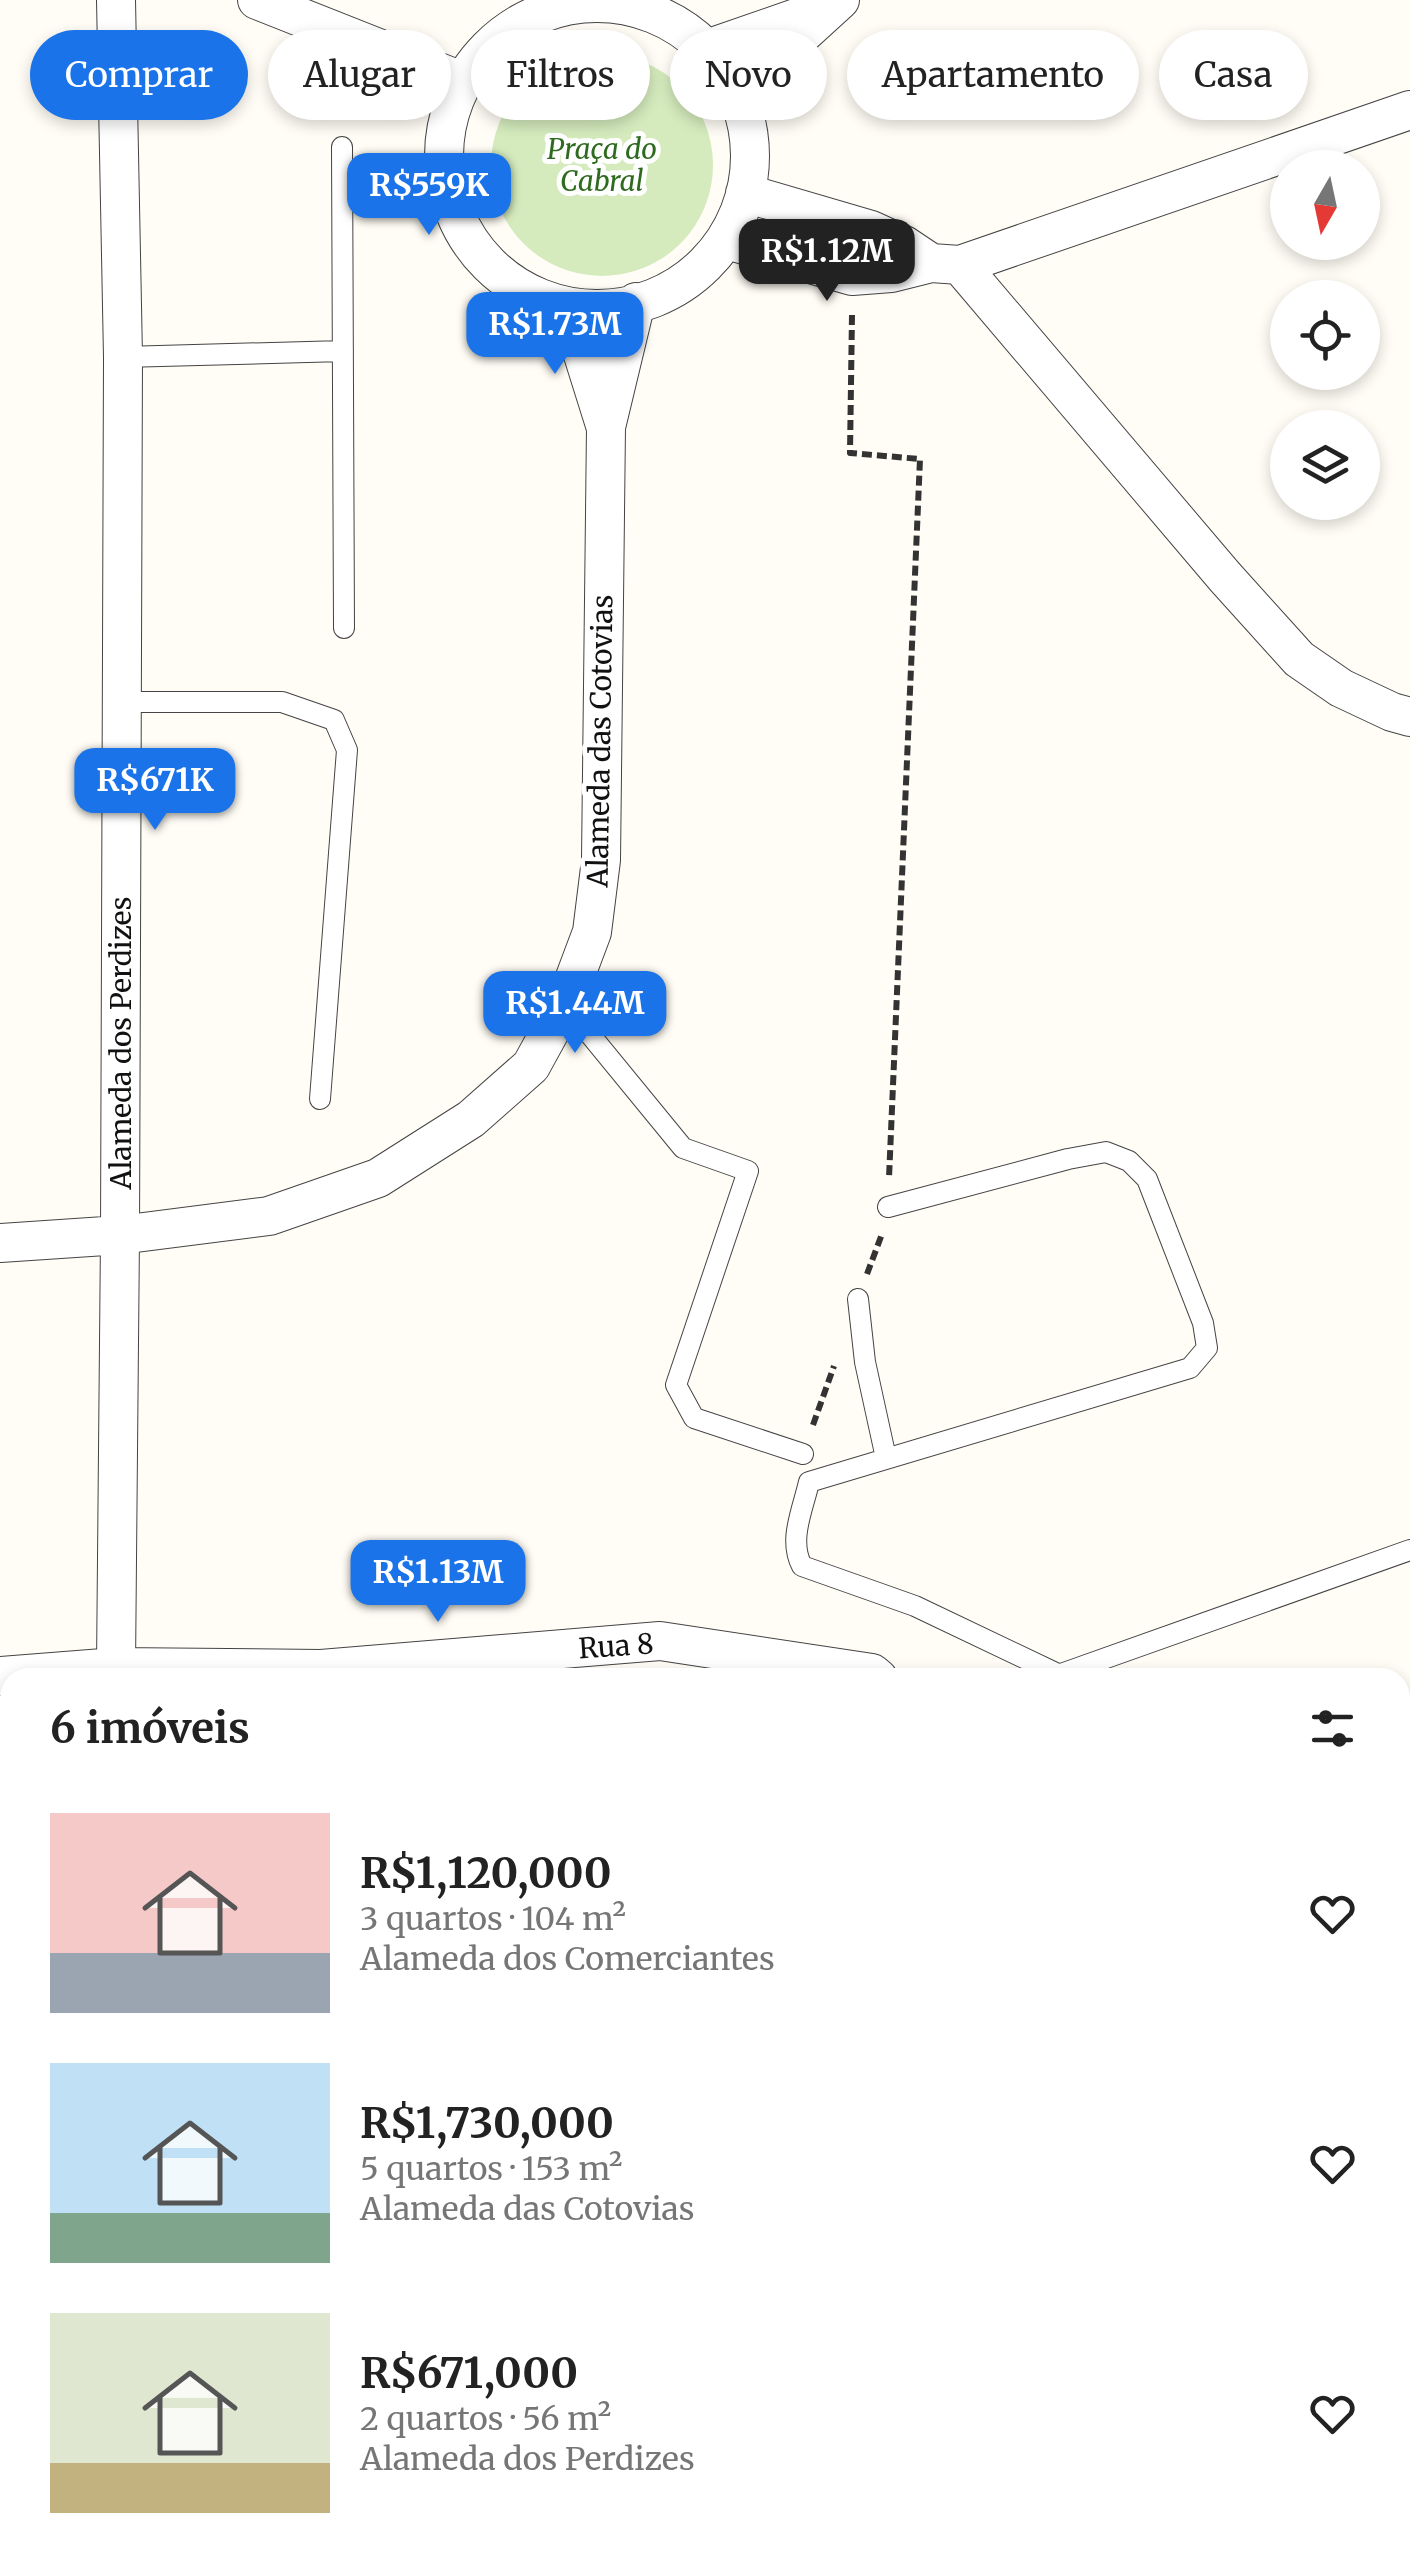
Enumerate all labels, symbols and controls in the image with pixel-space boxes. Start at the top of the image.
chip: Comprar [30,30,248,120]
chip: Alugar [268,30,451,120]
chip: Filtros [471,30,650,120]
chip: Novo [670,30,827,120]
chip: Apartamento [847,30,1139,120]
chip: Casa [1159,30,1308,120]
park label: Praça do Cabral [547,131,657,199]
north arrow [1270,150,1380,260]
map controls [1270,150,1380,520]
pin: R$559K [348,153,510,238]
text: R$559K [369,165,489,205]
pin: R$1.12M [735,219,919,304]
text: R$1.12M [761,231,893,271]
button: locate [1270,280,1380,390]
pin: R$1.73M [463,292,647,377]
text: R$1.73M [488,304,622,344]
button: layers [1270,410,1380,520]
street label: Alameda das Cotovias [579,594,621,889]
pin: R$671K [74,748,236,833]
text: R$671K [96,760,214,800]
street label: Alameda dos Perdizes [103,897,139,1190]
pin: R$1.44M [483,971,667,1056]
text: R$1.44M [505,983,645,1023]
pin: R$1.13M [346,1540,530,1625]
text: R$1.13M [373,1552,503,1592]
street label: Rua 8 [577,1625,655,1667]
icon: filters [1305,1701,1360,1756]
text: 6 imóveis [50,1702,250,1754]
text: R$1,120,000 [360,1847,612,1899]
icon: home [130,1853,250,1973]
icon: heart [1305,1886,1360,1941]
text: 3 quartos · 104 m² [360,1899,626,1939]
text: Alameda dos Comerciantes [360,1939,775,1979]
text: R$1,730,000 [360,2097,614,2149]
icon: home [130,2103,250,2223]
icon: heart [1305,2136,1360,2191]
text: 5 quartos · 153 m² [360,2149,622,2189]
text: Alameda das Cotovias [360,2189,695,2229]
text: R$671,000 [360,2347,578,2399]
icon: home [130,2353,250,2473]
icon: heart [1305,2386,1360,2441]
text: 2 quartos · 56 m² [360,2399,611,2439]
text: Alameda dos Perdizes [360,2439,695,2479]

